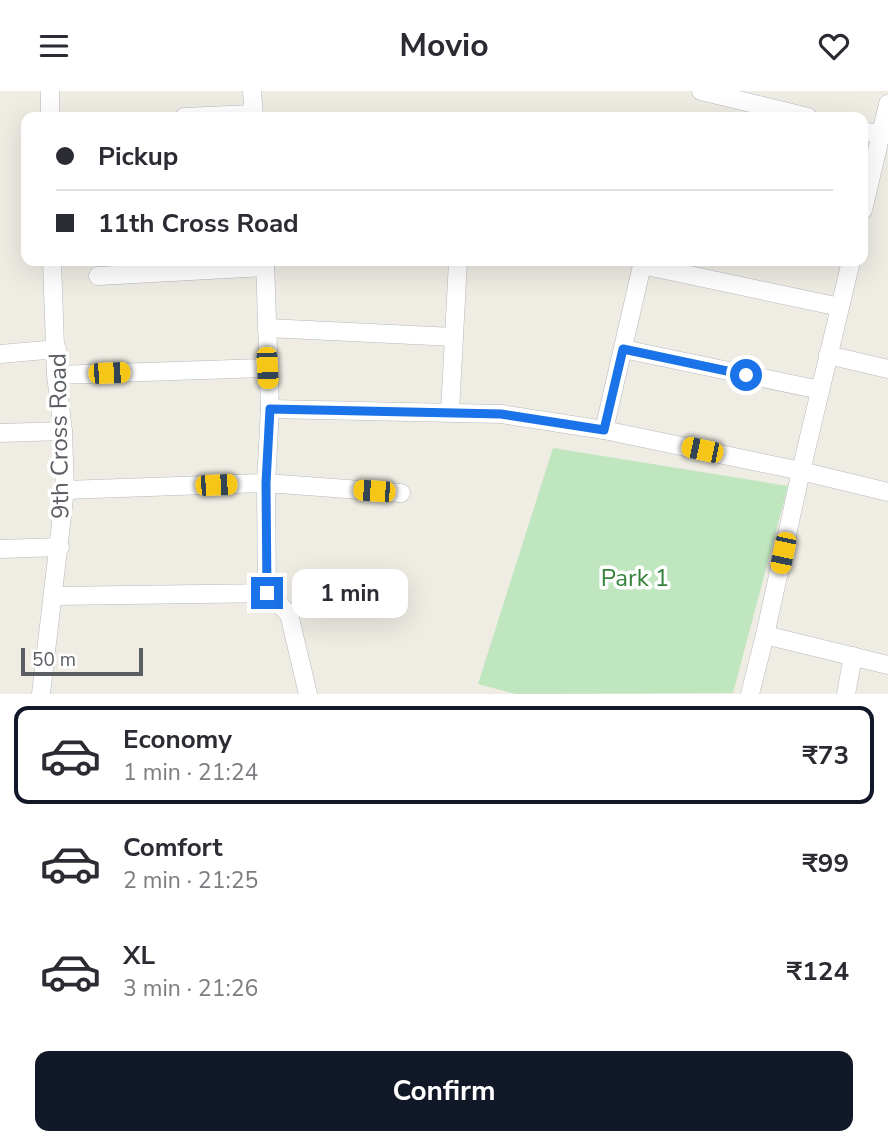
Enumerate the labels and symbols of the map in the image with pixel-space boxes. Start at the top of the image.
car [256,346,279,390]
street label: 9th Cross Road [42,353,76,519]
route start [730,359,762,391]
car [88,362,131,384]
car [680,435,725,465]
car [195,474,238,496]
car [353,479,396,503]
car [769,530,798,576]
park label: Park 1 [601,562,669,594]
callout: 1 min [292,568,407,617]
route end [251,577,283,609]
scale bar [21,645,144,676]

